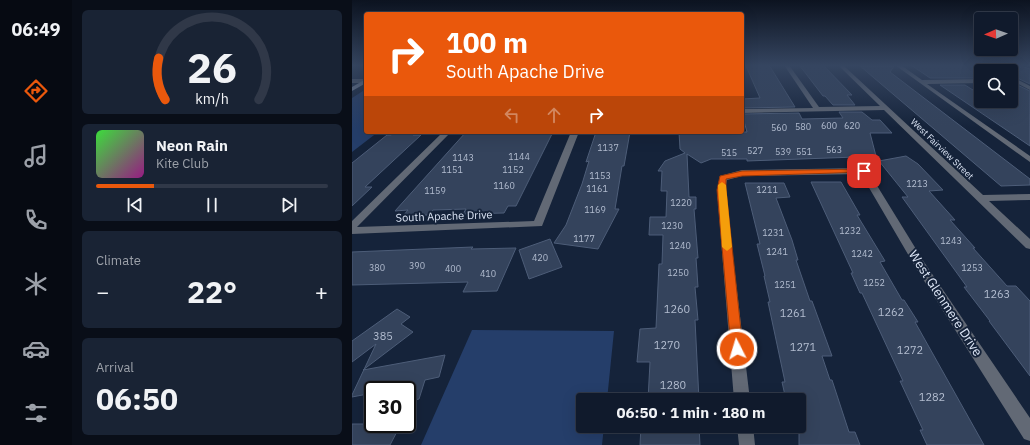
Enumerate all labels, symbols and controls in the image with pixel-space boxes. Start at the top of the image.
north arrow [974,12,1018,56]
map controls [974,12,1018,108]
text: 06:49 [11,18,61,41]
text: 100 m [446,24,528,61]
icon: right [380,28,432,80]
text: 26 [187,40,237,94]
text: South Apache Drive [446,60,604,83]
button: search [974,64,1018,108]
icon: directions [22,77,50,105]
text: km/h [195,89,229,108]
icon: left [501,104,523,126]
icon: ahead [543,104,565,126]
icon: right [585,104,607,126]
street label: West Fairview Street [909,116,976,181]
house number: 600 [821,120,837,131]
house number: 620 [844,120,860,131]
house number: 580 [795,121,811,132]
house number: 560 [771,122,787,133]
text: Neon Rain [156,136,228,155]
icon: music [22,142,50,170]
house number: 1137 [597,142,619,153]
house number: 563 [826,144,842,155]
house number: 527 [747,145,763,156]
house number: 539 [775,146,791,157]
house number: 551 [796,146,812,157]
house number: 515 [721,147,737,158]
house number: 1144 [508,151,530,162]
house number: 1143 [452,152,474,163]
pin [847,154,881,188]
text: Kite Club [156,155,209,172]
icon: arrive [853,160,875,182]
house number: 1151 [441,164,463,175]
house number: 1152 [502,164,524,175]
house number: 1153 [589,170,611,181]
house number: 1213 [906,178,928,189]
house number: 1160 [493,180,515,191]
house number: 1161 [586,183,608,194]
house number: 1211 [756,184,778,195]
house number: 1159 [424,185,446,196]
icon: previous [124,194,146,216]
icon: pause [201,194,223,216]
icon: next [278,194,300,216]
house number: 1220 [670,197,692,208]
house number: 1169 [584,204,606,215]
icon: phone [22,206,50,234]
street label: South Apache Drive [395,207,493,225]
house number: 1230 [661,220,683,231]
house number: 1232 [839,225,861,236]
house number: 1231 [762,227,784,238]
house number: 1177 [573,233,595,244]
house number: 1243 [940,235,962,246]
house number: 1240 [669,240,691,251]
house number: 1241 [766,246,788,257]
street label: West Glenmere Drive [905,247,986,360]
house number: 1242 [851,248,873,259]
text: Climate [96,252,141,269]
house number: 420 [532,252,548,263]
house number: 390 [409,260,425,271]
house number: 380 [369,262,385,273]
house number: 1253 [961,262,983,273]
house number: 400 [445,263,461,274]
house number: 1250 [667,267,689,278]
house number: 410 [480,268,496,279]
icon: climate [22,270,50,298]
text: 22° [187,272,237,311]
text: − [96,277,109,306]
text: + [315,277,328,306]
house number: 1252 [863,277,885,288]
house number: 1251 [774,279,796,290]
house number: 1263 [984,287,1010,301]
house number: 1260 [664,302,690,316]
house number: 1262 [878,305,904,319]
house number: 1261 [780,306,807,320]
position arrow [716,328,758,370]
house number: 385 [373,329,393,343]
icon: car [22,335,50,363]
house number: 1270 [654,338,680,352]
house number: 1271 [790,340,817,354]
house number: 1272 [897,343,923,357]
text: Arrival [96,359,134,376]
house number: 1280 [660,378,686,392]
text: 06:50 [96,379,178,418]
speed limit sign: 30 [364,381,416,433]
house number: 1282 [919,390,945,404]
icon: filters [22,399,50,427]
text: 06:50 · 1 min · 180 m [617,403,765,422]

